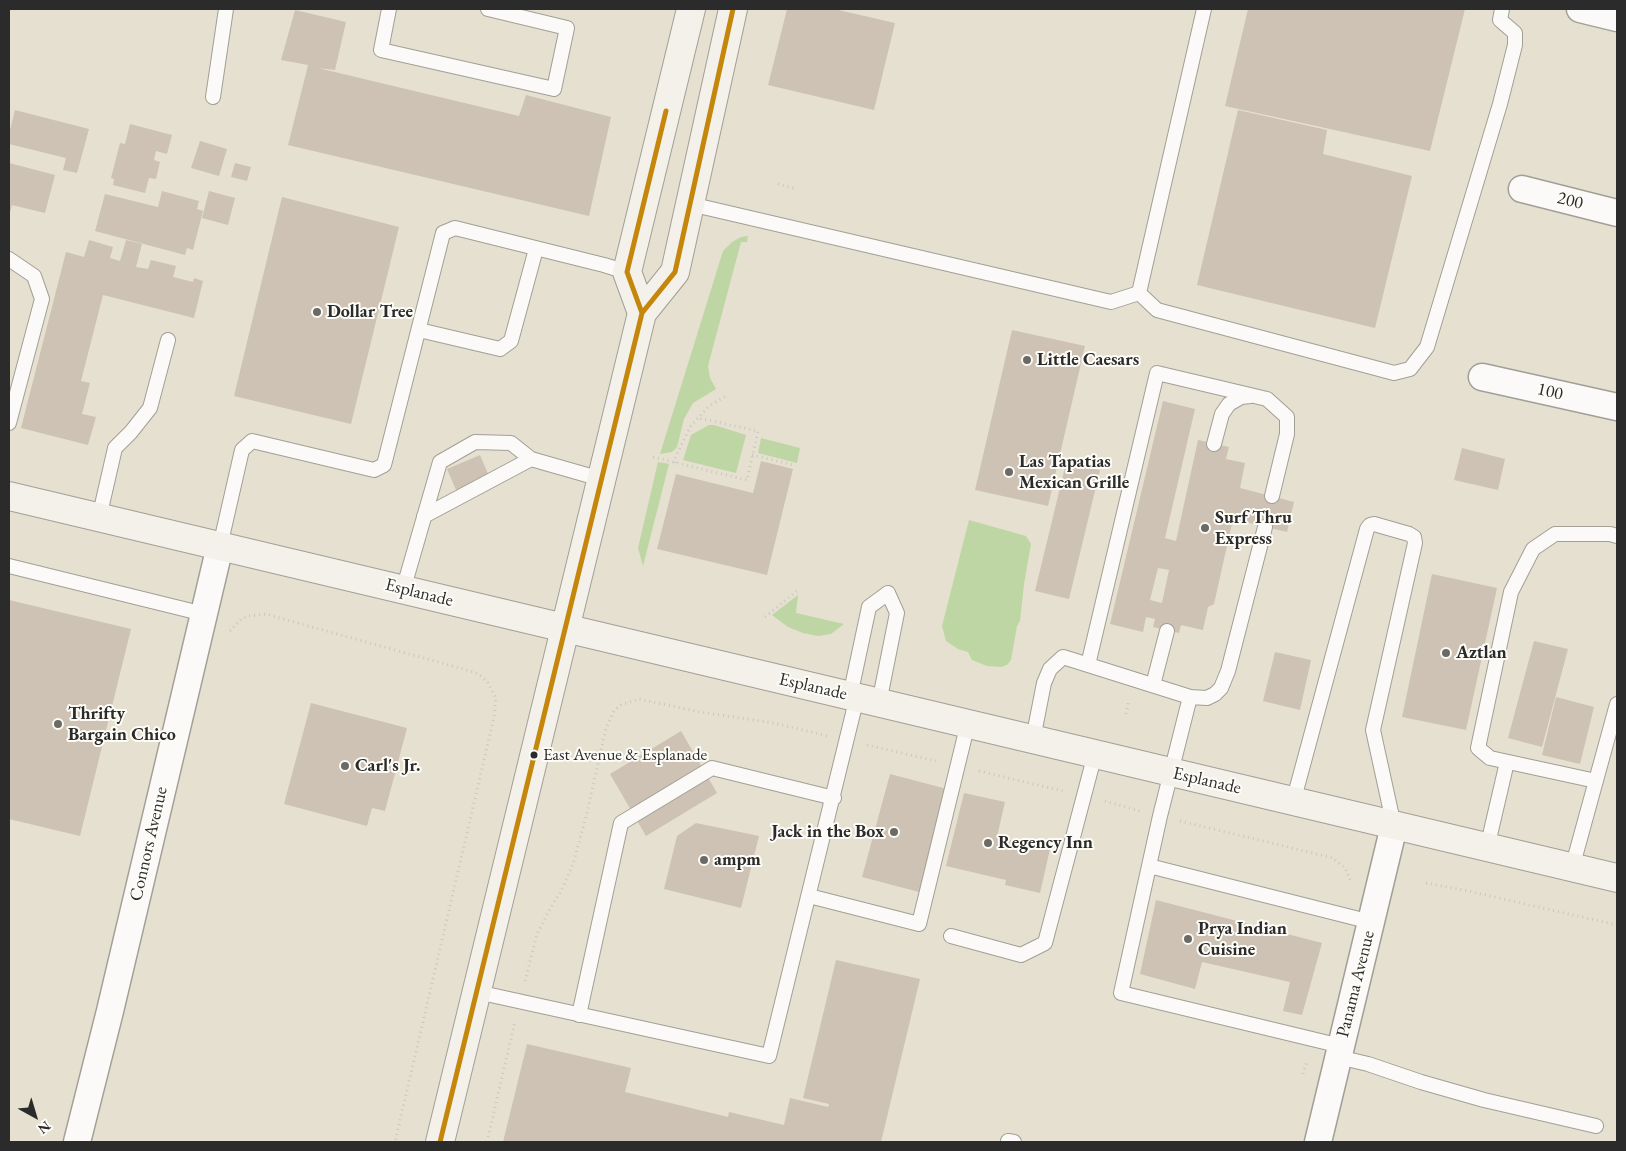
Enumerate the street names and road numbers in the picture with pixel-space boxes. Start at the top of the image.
street label: 200 [1555,187,1585,215]
street label: 100 [1535,379,1565,405]
street label: Esplanade [383,574,455,612]
street label: Esplanade [777,669,849,705]
street label: Esplanade [1171,763,1243,799]
street label: Connors Avenue [125,785,173,903]
street label: Panama Avenue [1332,928,1380,1040]

